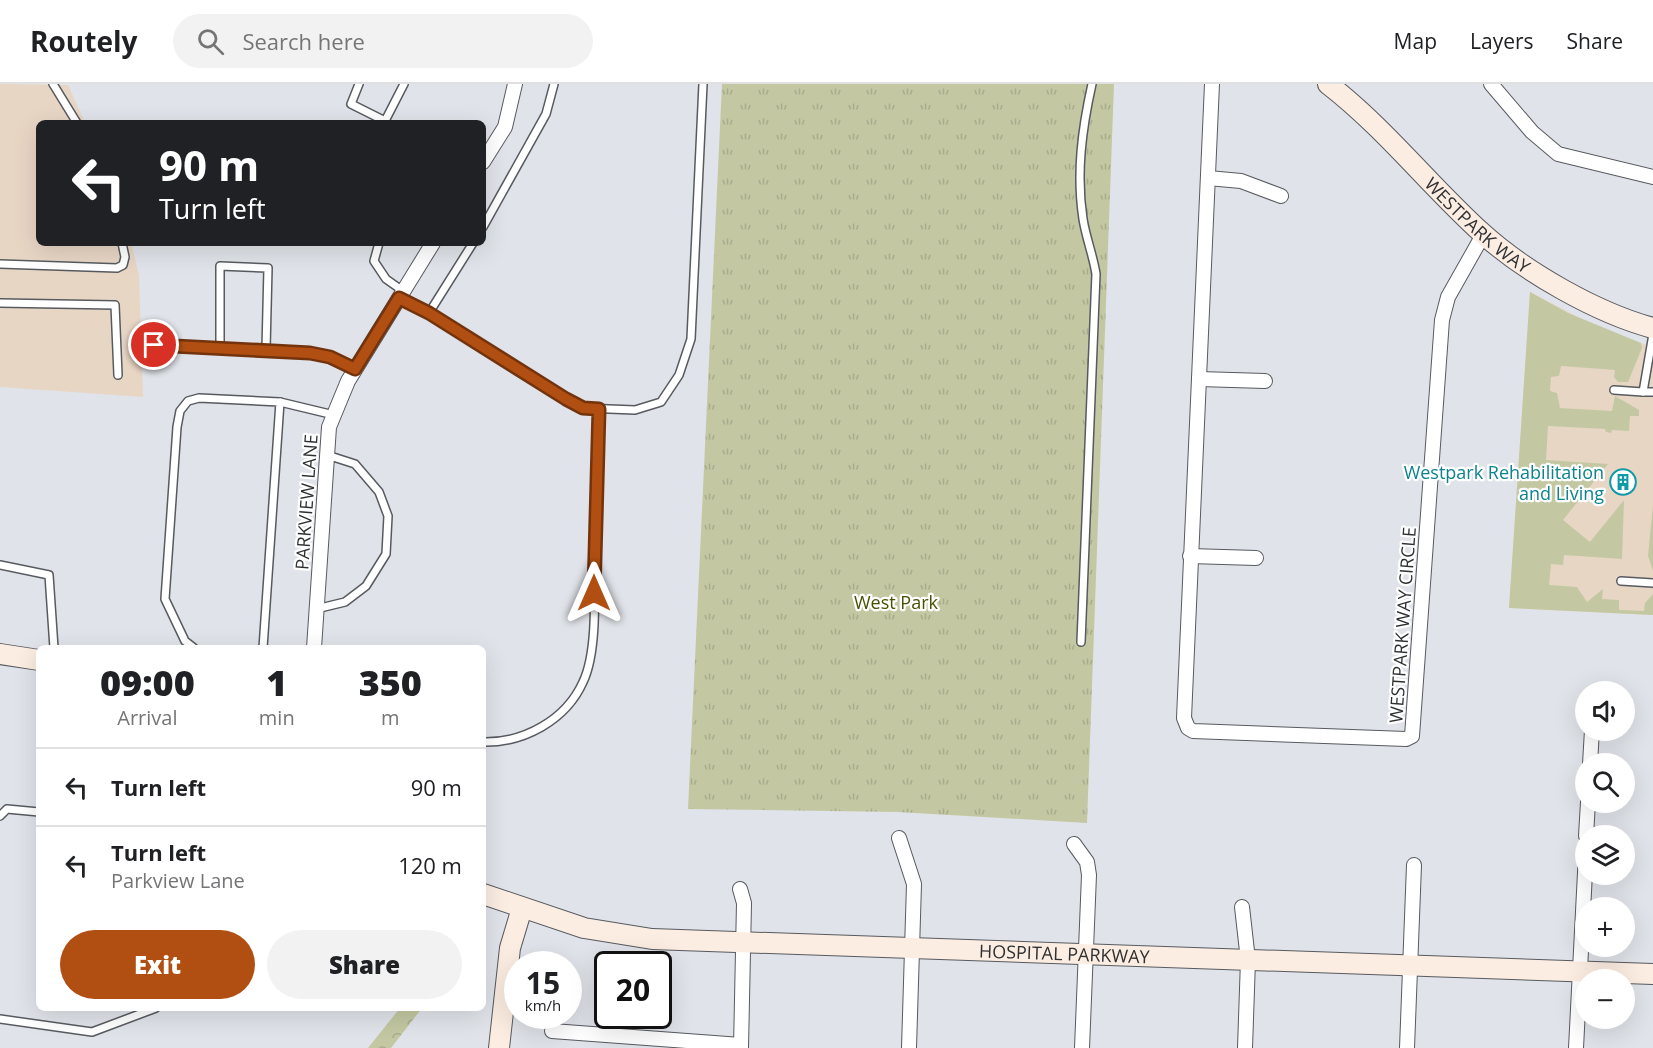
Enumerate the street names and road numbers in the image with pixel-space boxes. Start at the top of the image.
street label: WESTPARK WAY [1420,172,1536,279]
street label: PARKVIEW LANE [289,433,323,571]
street label: WESTPARK WAY CIRCLE [1383,526,1421,724]
street label: HOSPITAL PARKWAY [978,938,1151,968]

